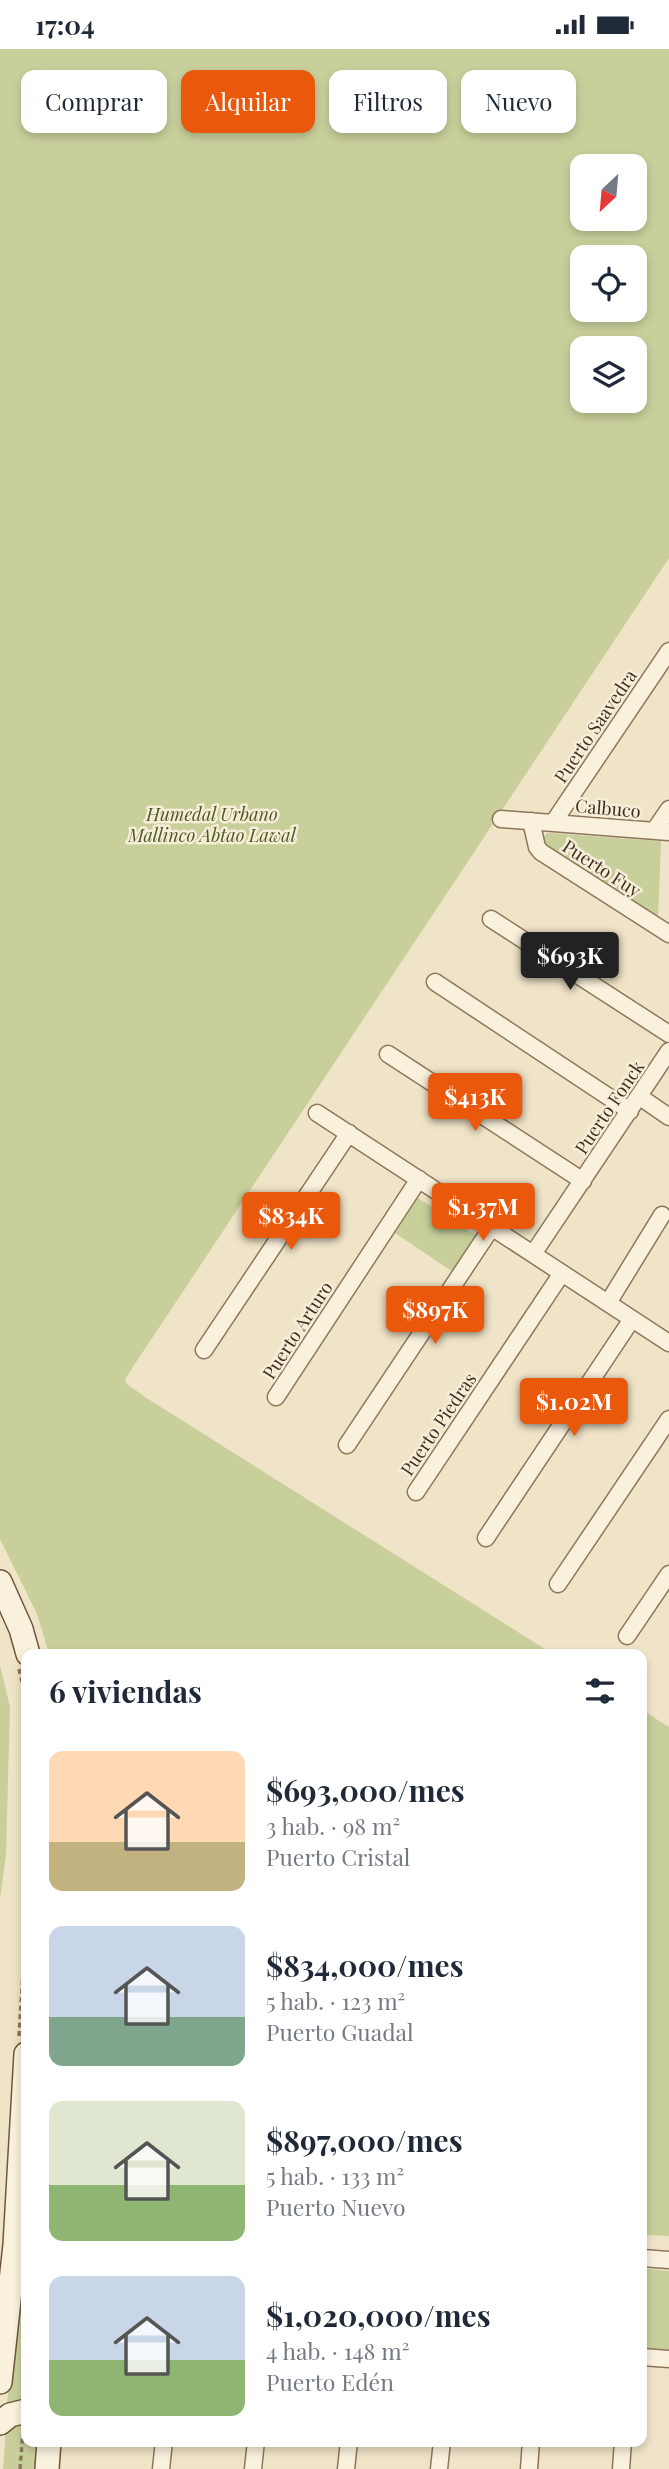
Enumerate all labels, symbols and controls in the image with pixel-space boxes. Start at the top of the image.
text: 17:04 [35,7,95,42]
chip: Comprar [21,70,167,133]
chip: Alquilar [181,70,315,133]
chip: Filtros [329,70,447,133]
chip: Nuevo [461,70,576,133]
north arrow [570,154,648,231]
map controls [570,154,647,413]
button: locate [570,245,647,322]
button: layers [570,336,647,413]
street label: Puerto Saavedra [548,665,642,787]
street label: Calbuco [574,793,642,823]
park label: Humedal Urbano Mallinco Abtao Lawal [127,802,297,847]
street label: Puerto Fuy [558,834,646,902]
pin: $693K [521,933,619,992]
text: $693K [537,939,603,970]
street label: Puerto Fonck [569,1055,649,1158]
pin: $413K [426,1073,524,1133]
text: $413K [444,1080,506,1111]
pin: $1.37M [426,1183,540,1243]
text: $1.37M [448,1190,518,1221]
pin: $834K [242,1193,340,1252]
text: $834K [258,1199,324,1230]
street label: Puerto Arturo [256,1276,338,1383]
pin: $897K [386,1287,484,1346]
text: $897K [402,1293,468,1324]
street label: Puerto Piedras [395,1368,481,1480]
pin: $1.02M [517,1379,631,1438]
text: $1.02M [536,1385,612,1416]
text: 6 viviendas [49,1671,202,1711]
icon: filters [581,1672,619,1710]
text: $693,000/mes [266,1770,465,1810]
icon: home [105,1779,189,1863]
text: 3 hab. · 98 m² [266,1810,400,1841]
text: Puerto Cristal [266,1841,410,1872]
text: $834,000/mes [266,1945,464,1985]
icon: home [105,1954,189,2038]
text: 5 hab. · 123 m² [266,1985,405,2016]
text: Puerto Guadal [266,2016,414,2047]
text: $897,000/mes [266,2120,463,2160]
icon: home [105,2129,189,2213]
text: 5 hab. · 133 m² [266,2160,404,2191]
text: Puerto Nuevo [266,2191,406,2222]
text: $1,020,000/mes [266,2295,491,2335]
icon: home [105,2304,189,2388]
text: 4 hab. · 148 m² [266,2335,409,2366]
text: Puerto Edén [266,2366,394,2397]

